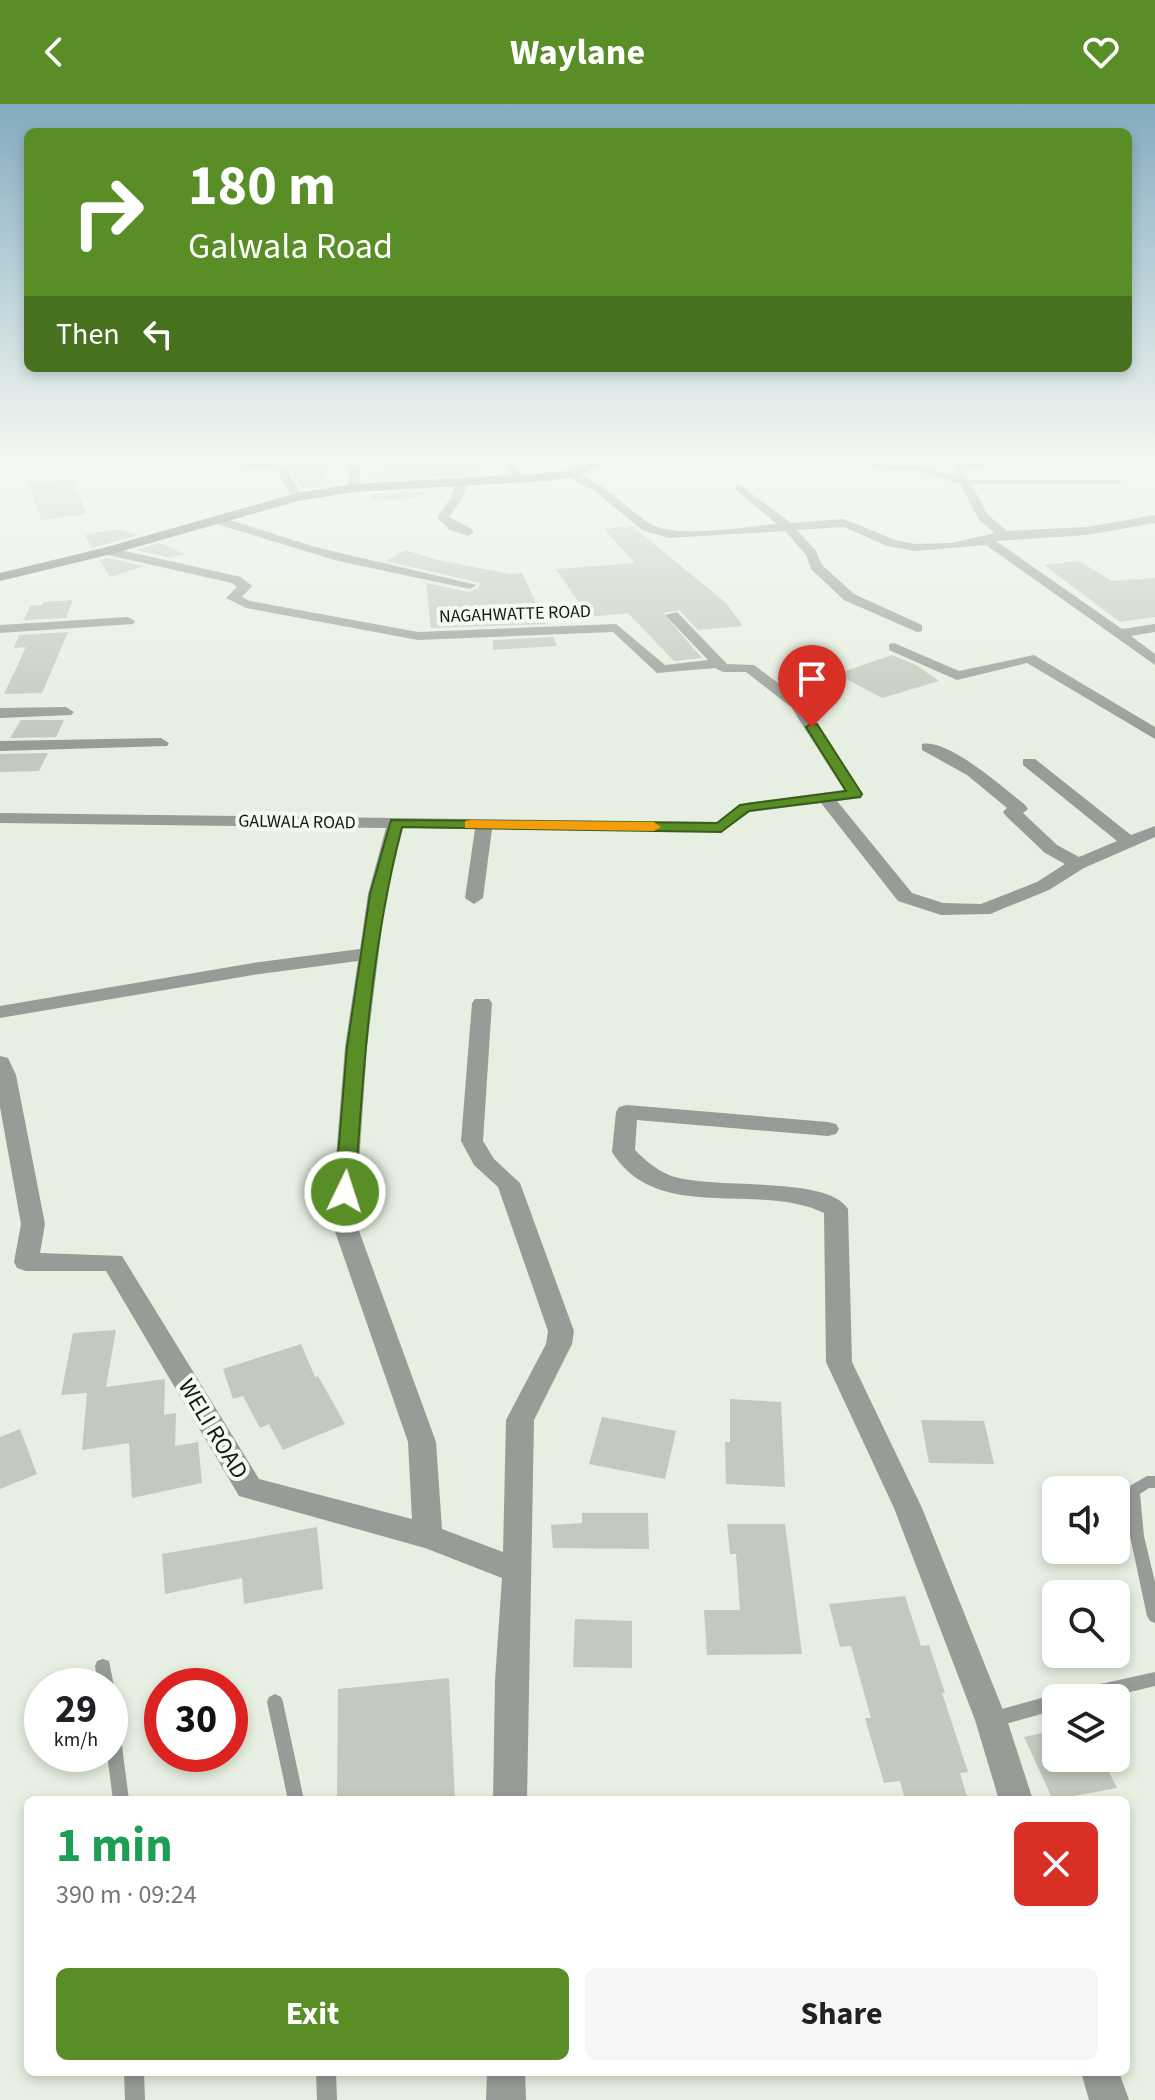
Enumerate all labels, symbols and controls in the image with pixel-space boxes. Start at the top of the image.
text: Waylane [510,27,645,78]
icon: back [32,30,76,74]
icon: heart [1079,30,1123,74]
text: 180 m [188,147,336,226]
icon: right [56,160,160,264]
text: Galwala Road [188,221,393,272]
icon: left [136,312,180,356]
text: Then [56,313,120,356]
street label: NAGAHWATTE ROAD [439,599,591,629]
pin [778,645,846,727]
icon: arrive [790,657,834,701]
street label: GALWALA ROAD [238,808,356,836]
position arrow [303,1150,387,1234]
street label: WELI ROAD [169,1372,257,1486]
map controls [1042,1476,1130,1772]
button: sound [1042,1476,1130,1564]
button: search [1042,1580,1130,1668]
speed limit sign: 30 [144,1668,248,1772]
text: 29 [55,1681,97,1738]
button: layers [1042,1684,1130,1772]
text: km/h [54,1726,98,1754]
text: 1 min [56,1812,173,1880]
button: close [1014,1822,1098,1906]
text: 390 m · 09:24 [56,1876,197,1913]
button: Exit [56,1968,569,2060]
button: Share [585,1968,1098,2060]

